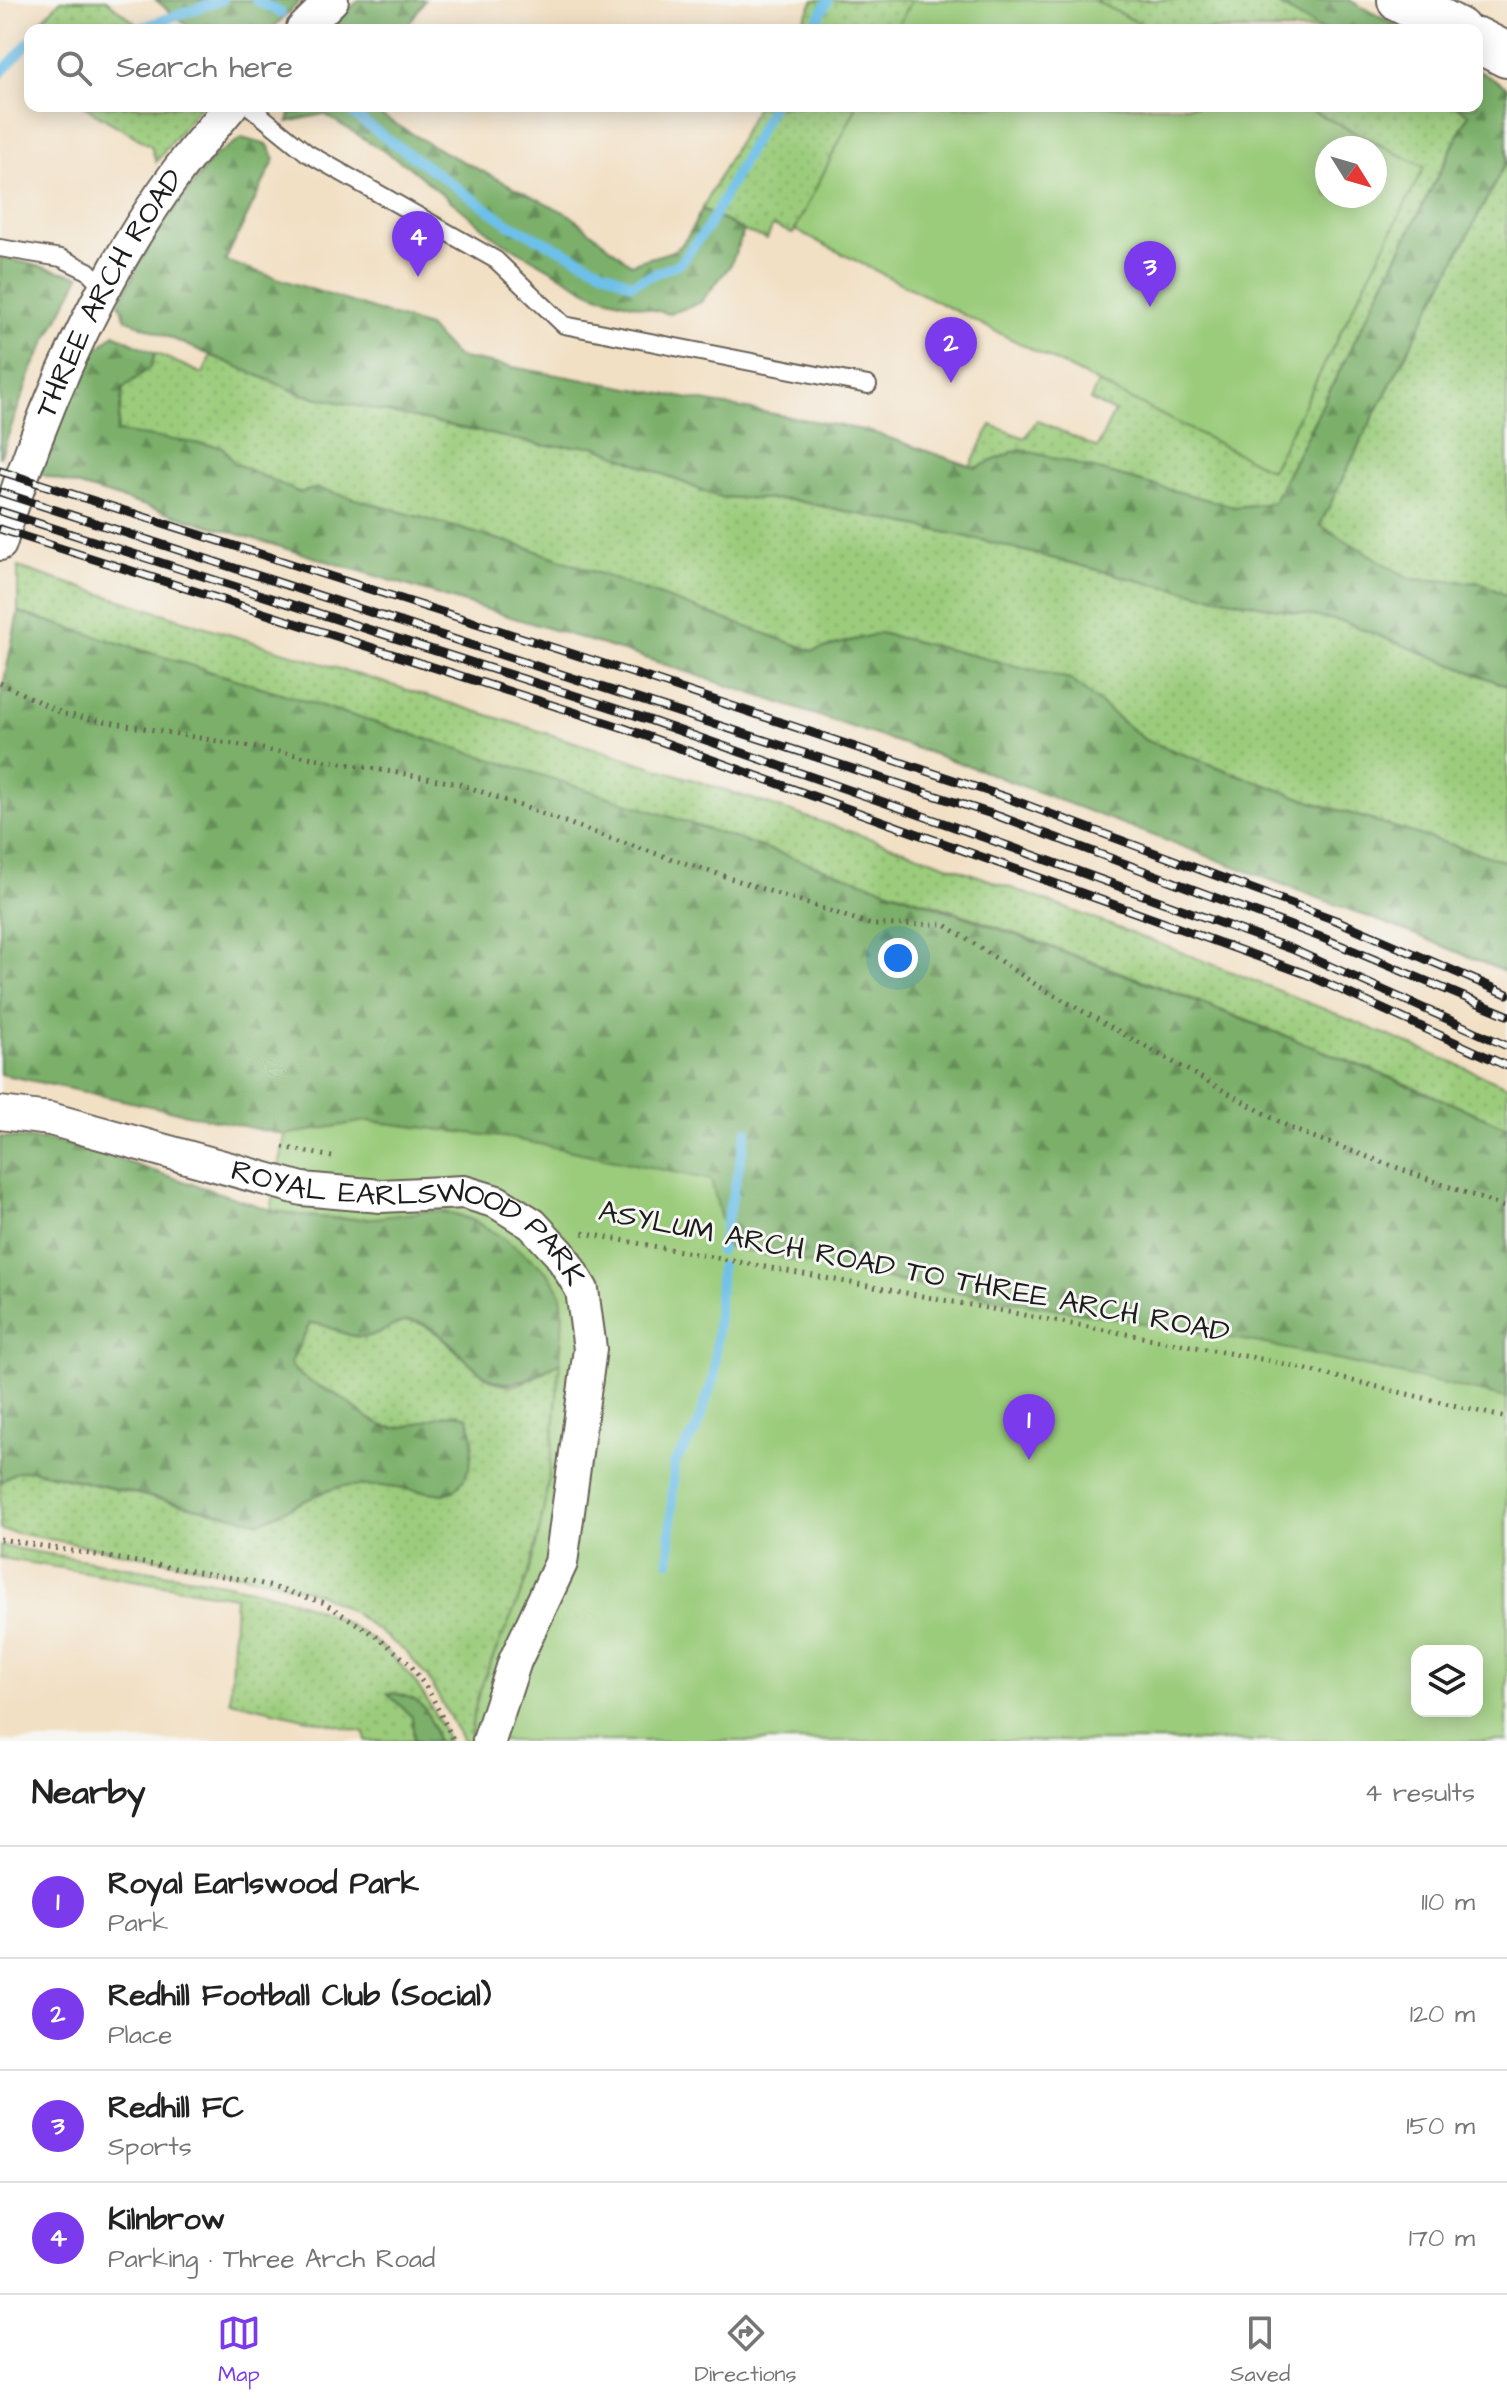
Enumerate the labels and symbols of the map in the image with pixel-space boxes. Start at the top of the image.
north arrow [1315,136,1387,208]
street label: THREE ARCH ROAD [25,160,194,425]
pin: 4 [392,211,444,277]
pin: 3 [1124,241,1176,307]
pin: 2 [925,317,977,383]
your location [878,938,918,978]
street label: ROYAL EARLSWOOD PARK [226,1149,596,1294]
street label: ASYLUM ARCH ROAD TO THREE ARCH ROAD [595,1190,1233,1354]
pin: 1 [1003,1394,1055,1460]

